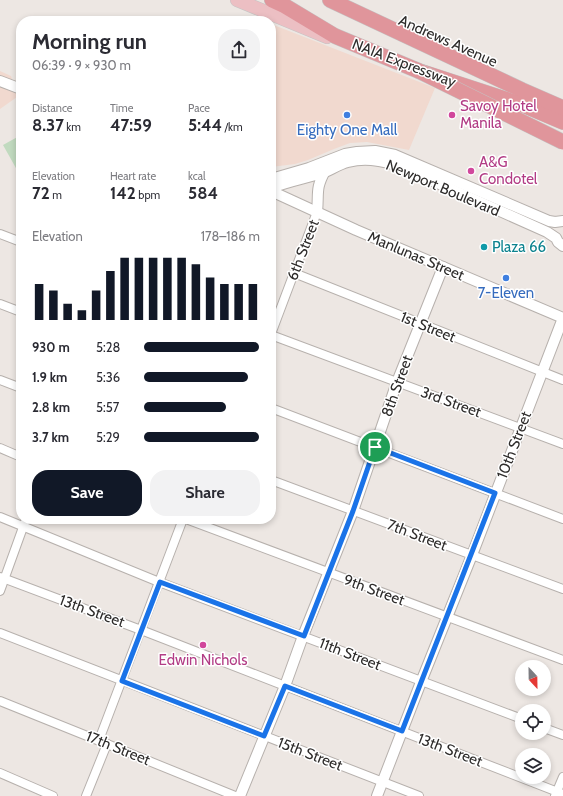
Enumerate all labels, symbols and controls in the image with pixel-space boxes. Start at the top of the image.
street label: Andrews Avenue [396,11,500,71]
text: Morning run [32,28,147,55]
button: share [218,29,260,71]
street label: NAIA Expressway [349,35,459,91]
text: 06:39 · 9 × 930 m [32,57,131,73]
place label: Savoy Hotel Manila [460,97,537,132]
text: Distance [32,101,73,115]
text: Time [110,101,133,115]
text: Pace [188,101,210,115]
marker: Eighty One Mall [342,110,352,120]
marker: Savoy Hotel Manila [447,110,457,120]
text: 8.37 [32,115,64,135]
text: 47:59 [110,115,152,135]
text: 5:44 [188,115,222,135]
text: km [64,120,81,134]
text: /km [222,120,243,134]
place label: Eighty One Mall [297,121,398,139]
place label: A&G Condotel [479,153,538,188]
street label: Newport Boulevard [383,156,503,220]
marker: A&G Condotel [466,166,476,176]
text: Elevation [32,169,75,183]
text: Heart rate [110,169,156,183]
text: kcal [188,169,206,183]
text: 72 [32,183,50,203]
text: 142 [110,183,136,203]
text: 584 [188,183,218,203]
text: m [50,188,62,202]
text: bpm [136,188,160,202]
street label: 6th Street [283,217,323,283]
text: Elevation [32,228,83,244]
text: 178–186 m [201,228,260,244]
street label: Manlunas Street [365,228,467,284]
place label: Plaza 66 [492,238,546,256]
marker: Plaza 66 [479,242,489,252]
marker: 7-Eleven [501,273,511,283]
place label: 7-Eleven [478,284,534,302]
street label: 1st Street [398,308,458,346]
text: 930 m [32,339,70,355]
text: 5:28 [96,339,120,355]
street label: 8th Street [378,353,416,419]
text: 1.9 km [32,369,67,385]
text: 5:36 [96,369,120,385]
street label: 3rd Street [418,383,484,421]
text: 2.8 km [32,399,70,415]
text: 5:57 [96,399,119,415]
street label: 10th Street [493,409,535,481]
text: 3.7 km [32,429,69,445]
text: 5:29 [96,429,120,445]
pin [358,430,392,464]
icon: arrive [364,436,386,458]
button: Save [32,470,142,516]
button: Share [150,470,260,516]
street label: 7th Street [385,515,449,555]
street label: 9th Street [341,571,407,609]
street label: 13th Street [57,591,127,631]
street label: 11th Street [316,634,384,674]
marker: Edwin Nichols [198,640,208,650]
place label: Edwin Nichols [159,651,247,669]
north arrow [515,660,551,696]
map controls [515,660,551,784]
button: locate [515,704,551,740]
street label: 17th Street [83,727,153,769]
street label: 13th Street [415,729,485,771]
street label: 15th Street [275,733,345,775]
button: layers [515,748,551,784]

